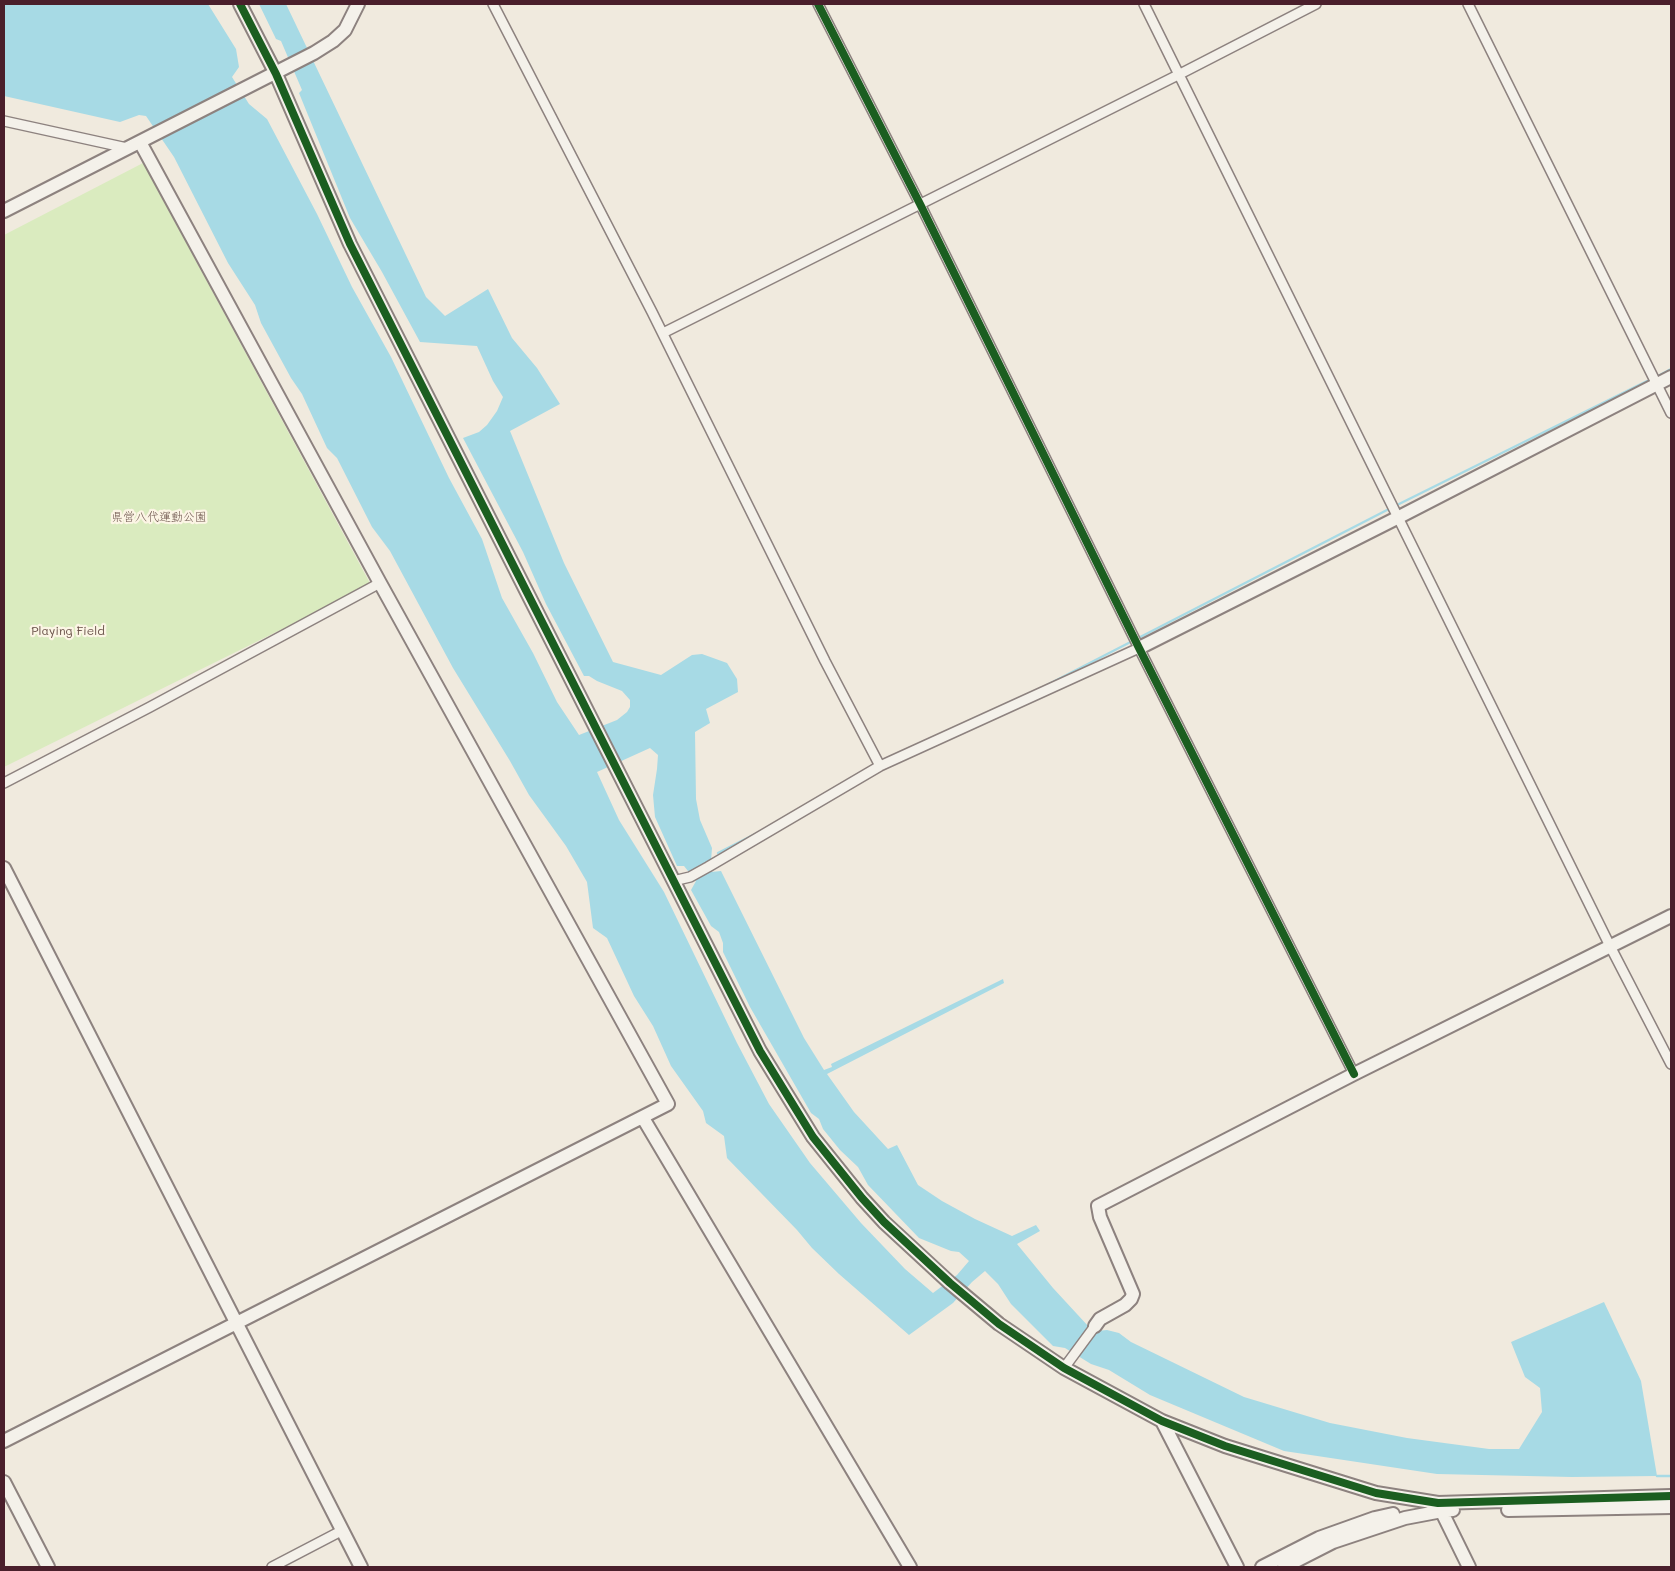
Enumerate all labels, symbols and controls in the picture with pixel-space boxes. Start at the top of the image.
park label: 県営八代運動公園 [111,510,207,524]
park label: Playing Field [31,624,105,638]

